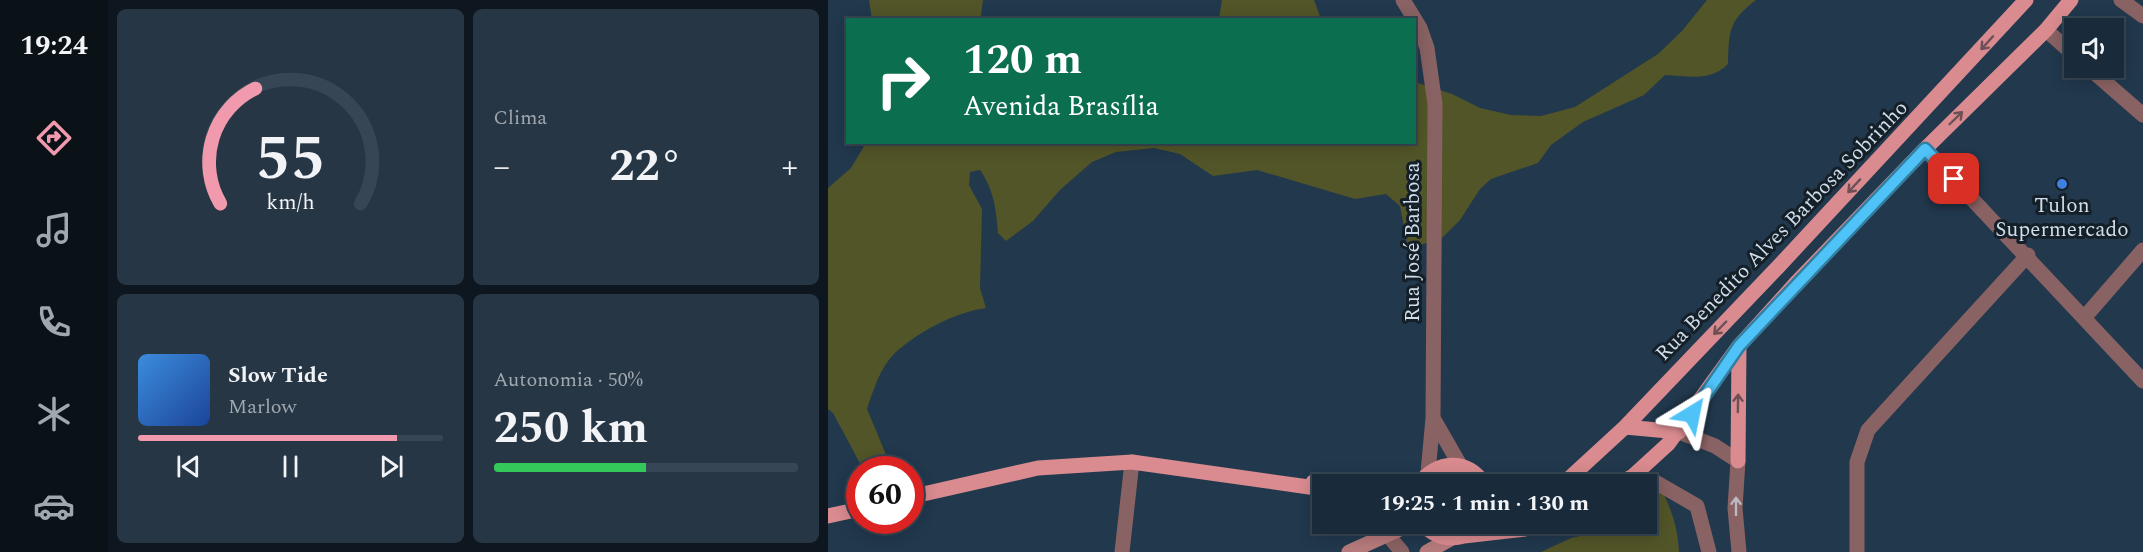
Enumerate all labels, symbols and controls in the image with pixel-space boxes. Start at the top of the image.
map controls [2064,18,2124,78]
button: sound [2064,18,2124,78]
text: 19:24 [20,25,88,67]
text: 120 m [963,29,1082,92]
one-way arrow [1980,36,1994,51]
icon: right [864,42,942,120]
text: Avenida Brasília [963,86,1159,128]
street label: Rua Benedito Alves Barbosa Sobrinho [1648,93,1916,369]
text: Clima [494,103,547,133]
one-way arrow [1948,111,1963,126]
text: 55 [255,112,325,207]
icon: directions [33,117,75,159]
text: 22° [609,132,682,201]
text: − [494,142,510,192]
text: + [782,142,798,192]
pin [1928,153,1979,204]
street label: Rua José Barbosa [1397,161,1429,322]
icon: arrive [1937,162,1970,195]
marker: Tulon Supermercado [2055,177,2069,191]
one-way arrow [1847,179,1861,194]
text: km/h [266,186,314,219]
place label: Tulon Supermercado [1995,190,2129,246]
icon: music [33,209,75,251]
icon: phone [33,301,75,343]
one-way arrow [1712,320,1727,335]
text: Slow Tide [228,359,328,392]
text: Autonomia · 50% [494,365,643,395]
position arrow [1660,382,1724,446]
text: Marlow [228,392,297,422]
icon: climate [33,393,75,435]
text: 250 km [494,394,648,463]
one-way arrow [1732,394,1744,414]
icon: previous [172,450,205,483]
icon: pause [274,450,307,483]
icon: next [375,450,408,483]
speed limit sign: 60 [846,456,924,534]
icon: car [33,485,75,527]
text: 19:25 · 1 min · 130 m [1380,487,1589,520]
one-way arrow [1730,497,1742,517]

